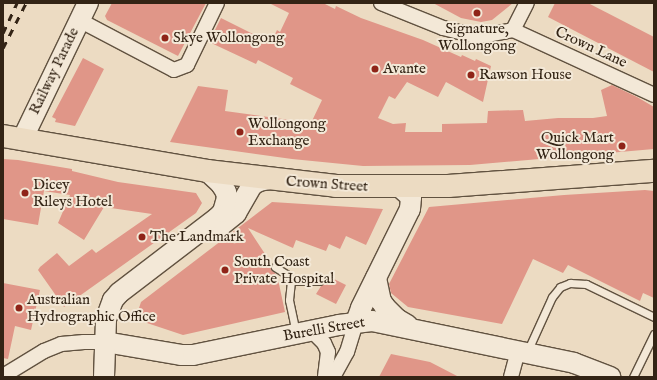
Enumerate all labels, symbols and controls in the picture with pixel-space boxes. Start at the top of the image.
marker: Signature, Wollongong [472,8,482,18]
place label: Signature, Wollongong [438,19,516,54]
street label: Crown Lane [552,23,630,71]
street label: Railway Parade [25,25,83,117]
place label: Skye Wollongong [173,29,284,47]
marker: Skye Wollongong [160,33,170,43]
place label: Avante [383,60,426,78]
marker: Avante [370,64,380,74]
place label: Rawson House [479,66,572,84]
marker: Rawson House [466,70,476,80]
place label: Wollongong Exchange [248,114,326,149]
marker: Wollongong Exchange [235,127,245,137]
place label: Quick Mart Wollongong [536,128,614,163]
marker: Quick Mart Wollongong [617,141,627,151]
street label: Crown Street [285,172,369,196]
place label: Dicey Rileys Hotel [33,175,112,210]
marker: Dicey Rileys Hotel [20,188,30,198]
place label: The Landmark [150,228,244,246]
marker: The Landmark [137,232,147,242]
place label: South Coast Private Hospital [234,252,334,287]
marker: South Coast Private Hospital [219,264,231,276]
place label: Australian Hydrographic Office [27,290,156,325]
marker: Australian Hydrographic Office [14,303,24,313]
street label: Burelli Street [282,313,366,345]

